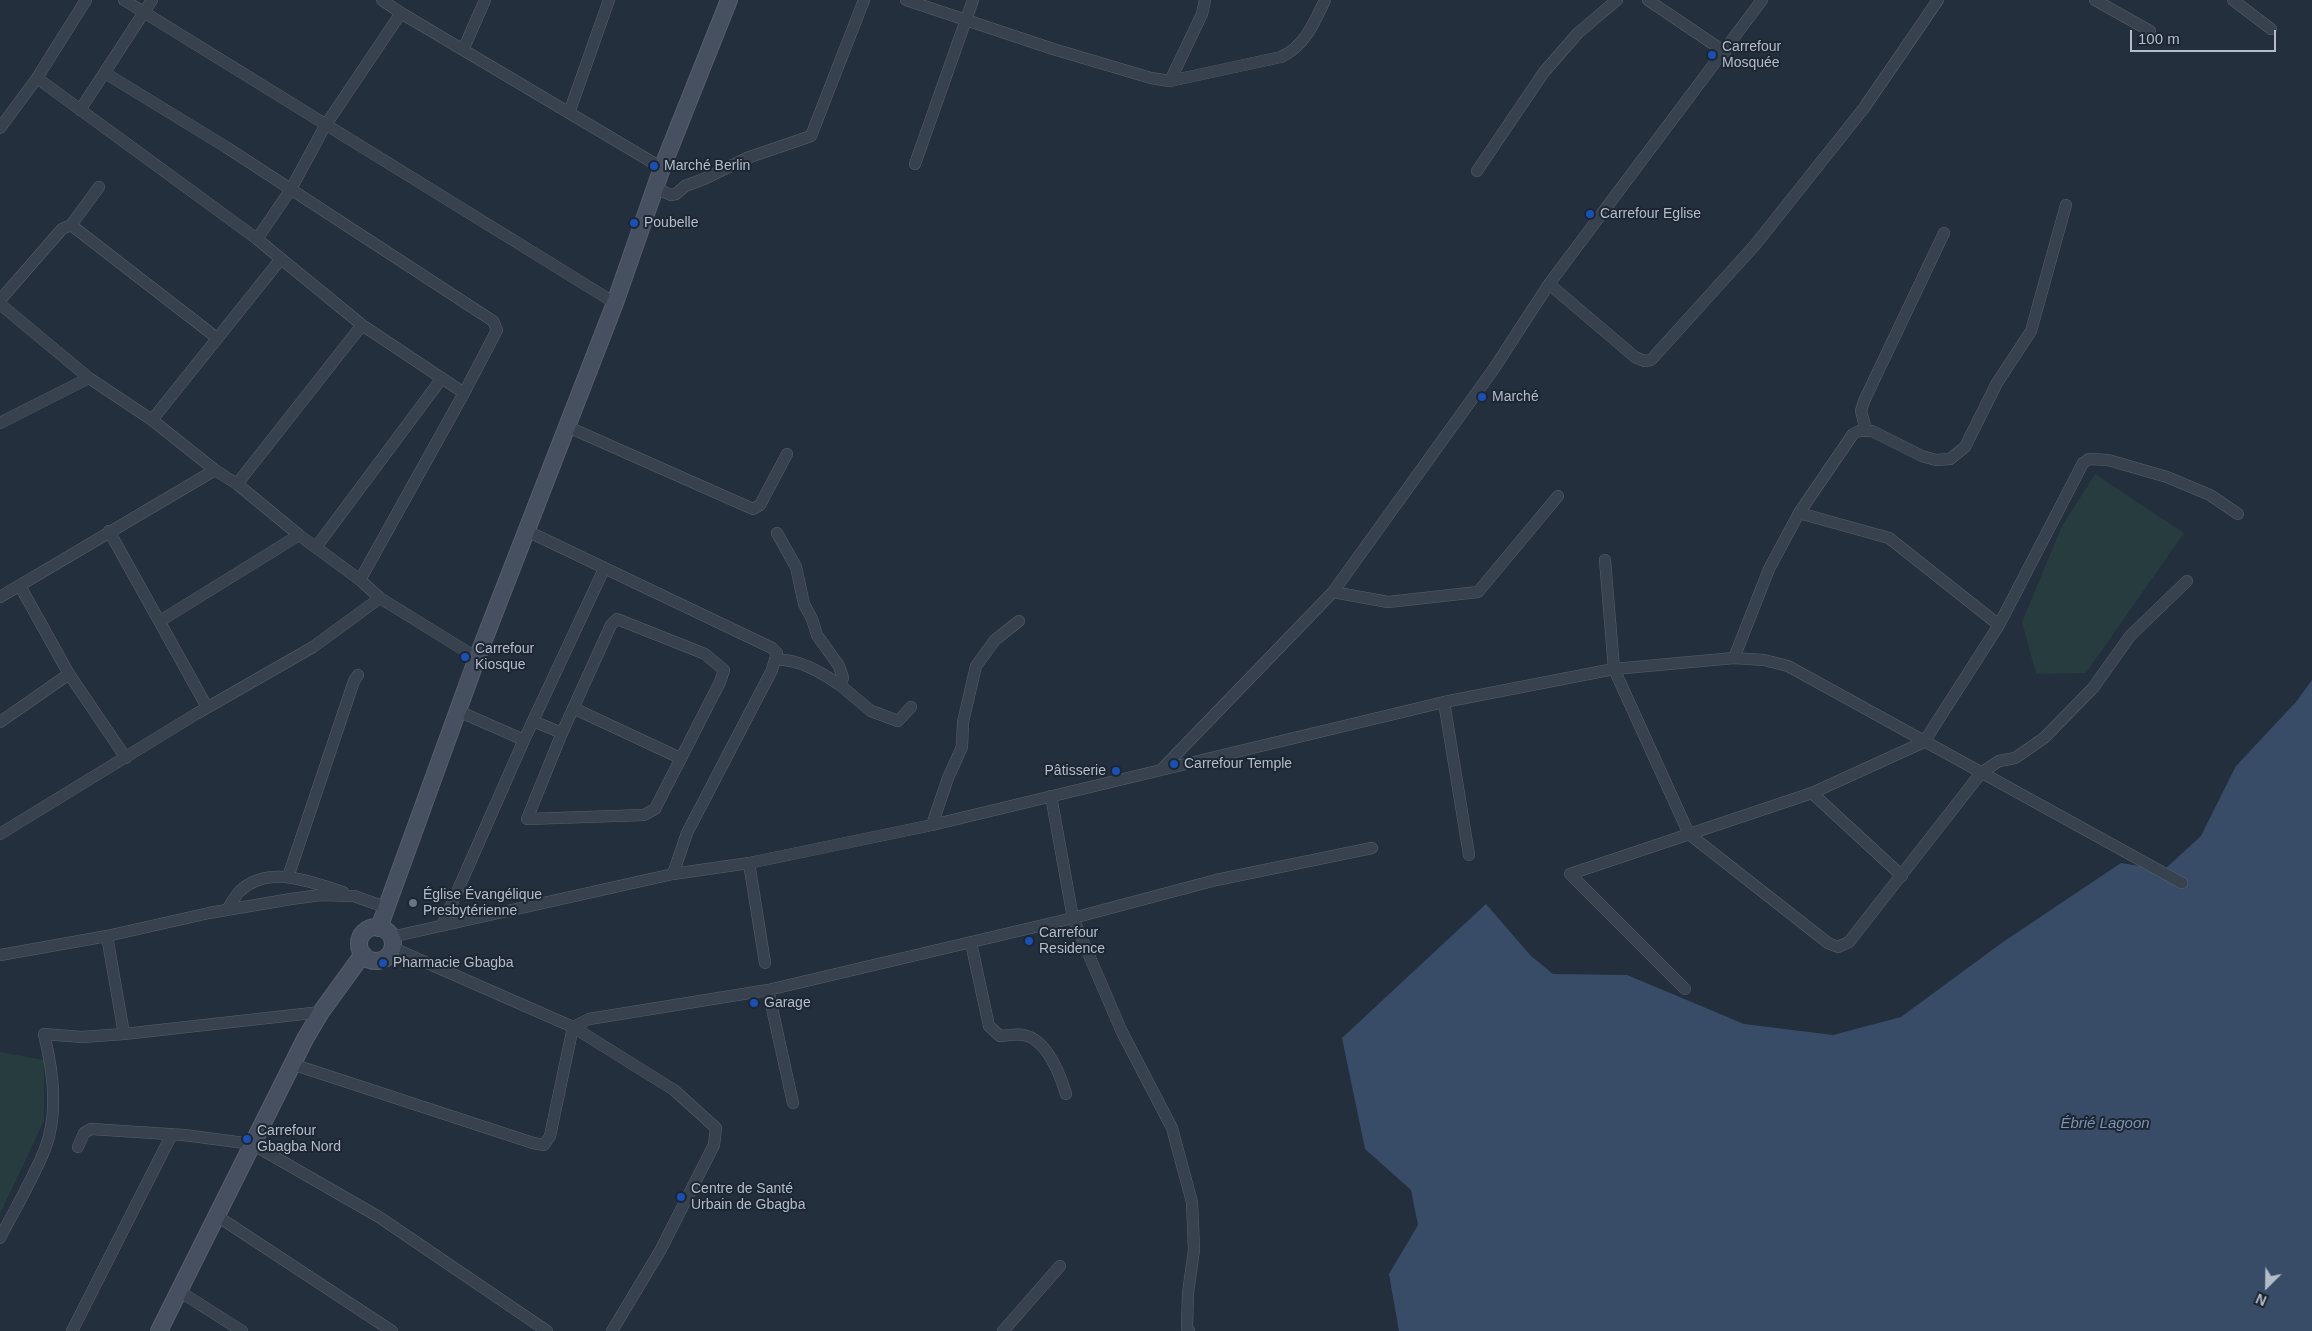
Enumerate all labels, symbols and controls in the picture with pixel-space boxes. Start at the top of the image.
scale bar [2132,20,2278,52]
text: 100 m [2138,30,2180,47]
place label: Carrefour Mosquée [1722,39,1781,72]
marker: Carrefour Mosquée [1706,49,1718,61]
place label: Marché Berlin [664,158,750,174]
marker: Marché Berlin [648,160,660,172]
place label: Carrefour Eglise [1600,206,1701,222]
marker: Carrefour Eglise [1584,208,1596,220]
place label: Poubelle [644,215,698,231]
marker: Poubelle [628,217,640,229]
place label: Marché [1492,389,1539,405]
marker: Marché [1476,391,1488,403]
place label: Carrefour Kiosque [475,641,534,674]
marker: Carrefour Kiosque [459,651,471,663]
place label: Carrefour Temple [1184,756,1292,772]
marker: Carrefour Temple [1168,758,1180,770]
place label: Pâtisserie [1045,763,1106,779]
marker: Pâtisserie [1110,765,1122,777]
place label: Église Évangélique Presbytérienne [423,887,542,920]
marker: Église Évangélique Presbytérienne [407,897,419,909]
place label: Carrefour Residence [1039,925,1105,958]
marker: Carrefour Residence [1023,935,1035,947]
place label: Pharmacie Gbagba [393,955,514,971]
marker: Pharmacie Gbagba [377,957,389,969]
place label: Garage [764,995,811,1011]
marker: Garage [748,997,760,1009]
water label: Ébrié Lagoon [2060,1115,2150,1133]
place label: Carrefour Gbagba Nord [257,1123,341,1156]
marker: Carrefour Gbagba Nord [241,1133,253,1145]
place label: Centre de Santé Urbain de Gbagba [691,1181,805,1214]
marker: Centre de Santé Urbain de Gbagba [675,1191,687,1203]
north arrow [2242,1261,2292,1311]
text: N [2253,1290,2269,1309]

